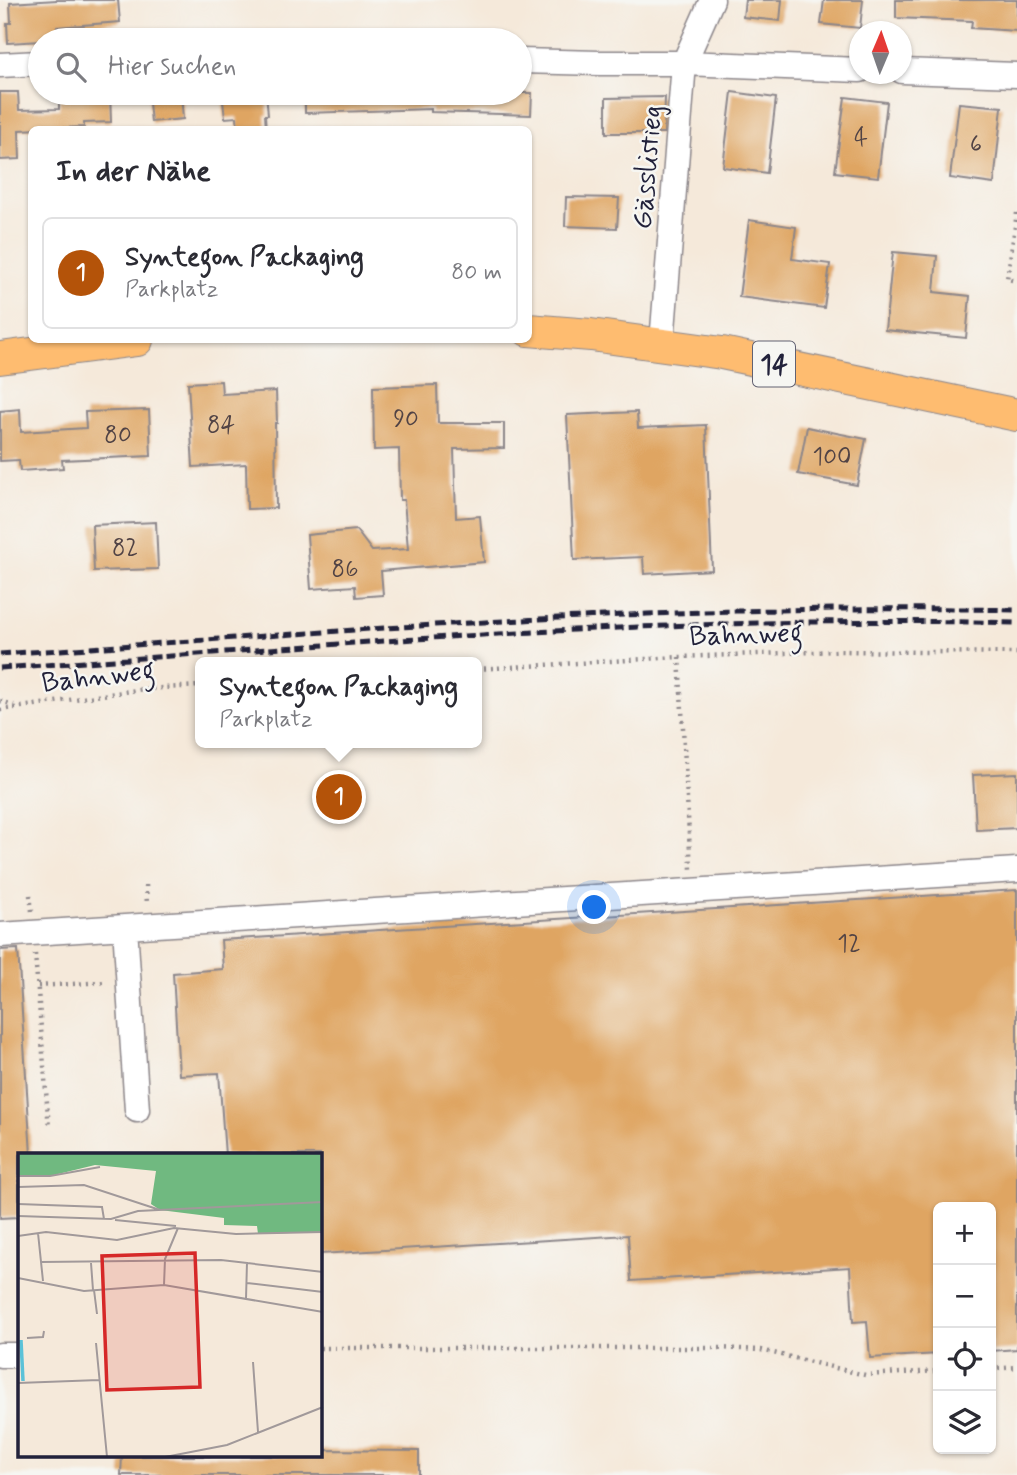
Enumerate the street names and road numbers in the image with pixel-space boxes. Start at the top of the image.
street label: Gässlistieg [625,104,672,231]
road number: 14 [753,342,795,386]
street label: Bahnweg [689,615,804,659]
street label: Bahnweg [40,652,157,706]

